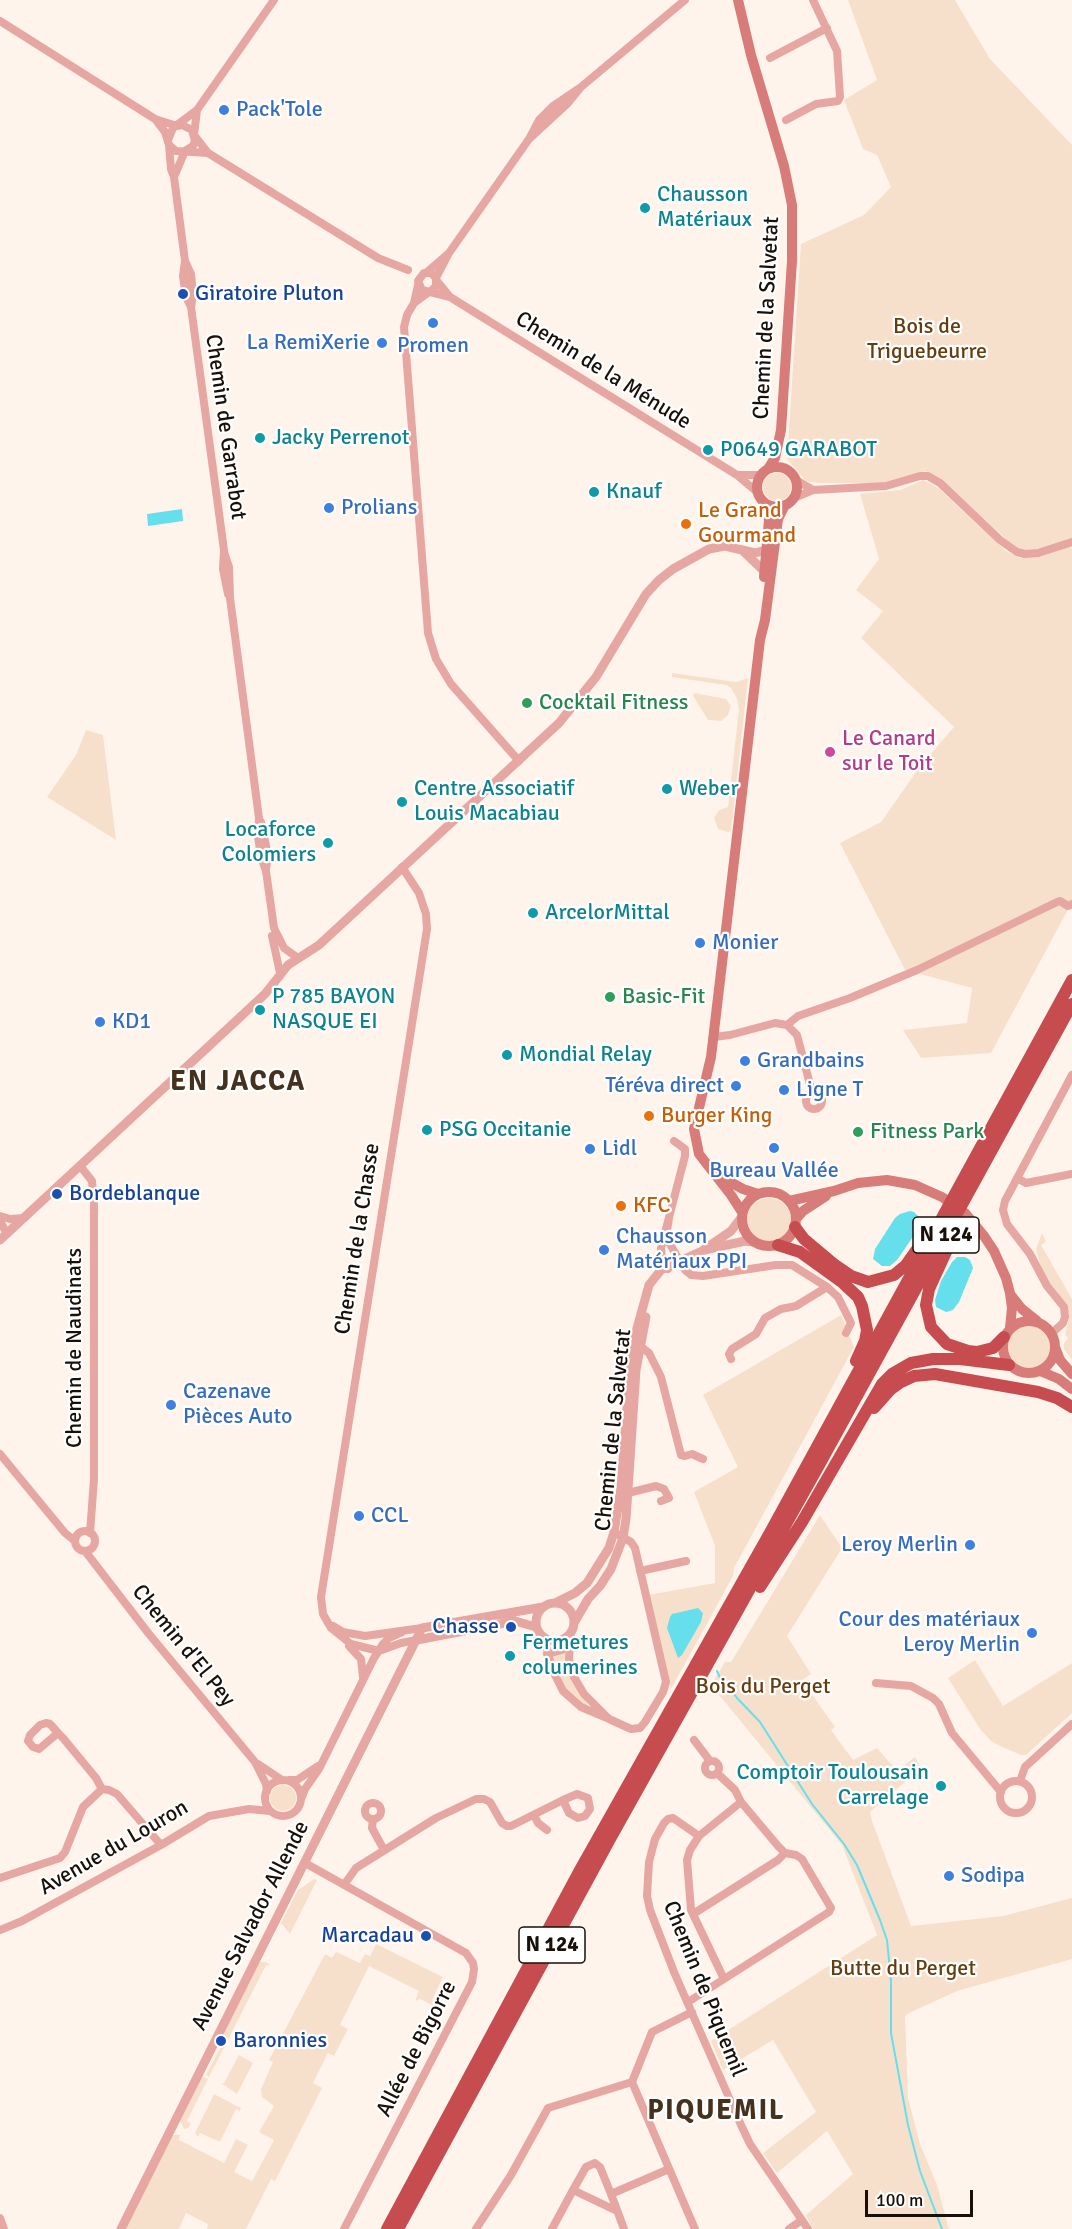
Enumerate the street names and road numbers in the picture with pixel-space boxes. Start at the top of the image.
street label: Chemin de la Salvetat [748,216,786,420]
street label: Chemin de la Ménude [510,306,696,436]
street label: Chemin de Garrabot [199,333,251,521]
street label: Chemin de la Chasse [330,1141,386,1337]
road number: N 124 [913,1217,979,1253]
street label: Chemin de Naudinats [62,1248,88,1448]
street label: Chemin de la Salvetat [590,1328,638,1532]
street label: Chemin d'El Pey [126,1580,240,1712]
street label: Avenue du Louron [35,1795,193,1901]
street label: Avenue Salvador Allende [187,1817,315,2035]
street label: Chemin de Piquemil [657,1897,751,2081]
road number: N 124 [519,1927,585,1963]
street label: Allée de Bigorre [371,1977,463,2121]

